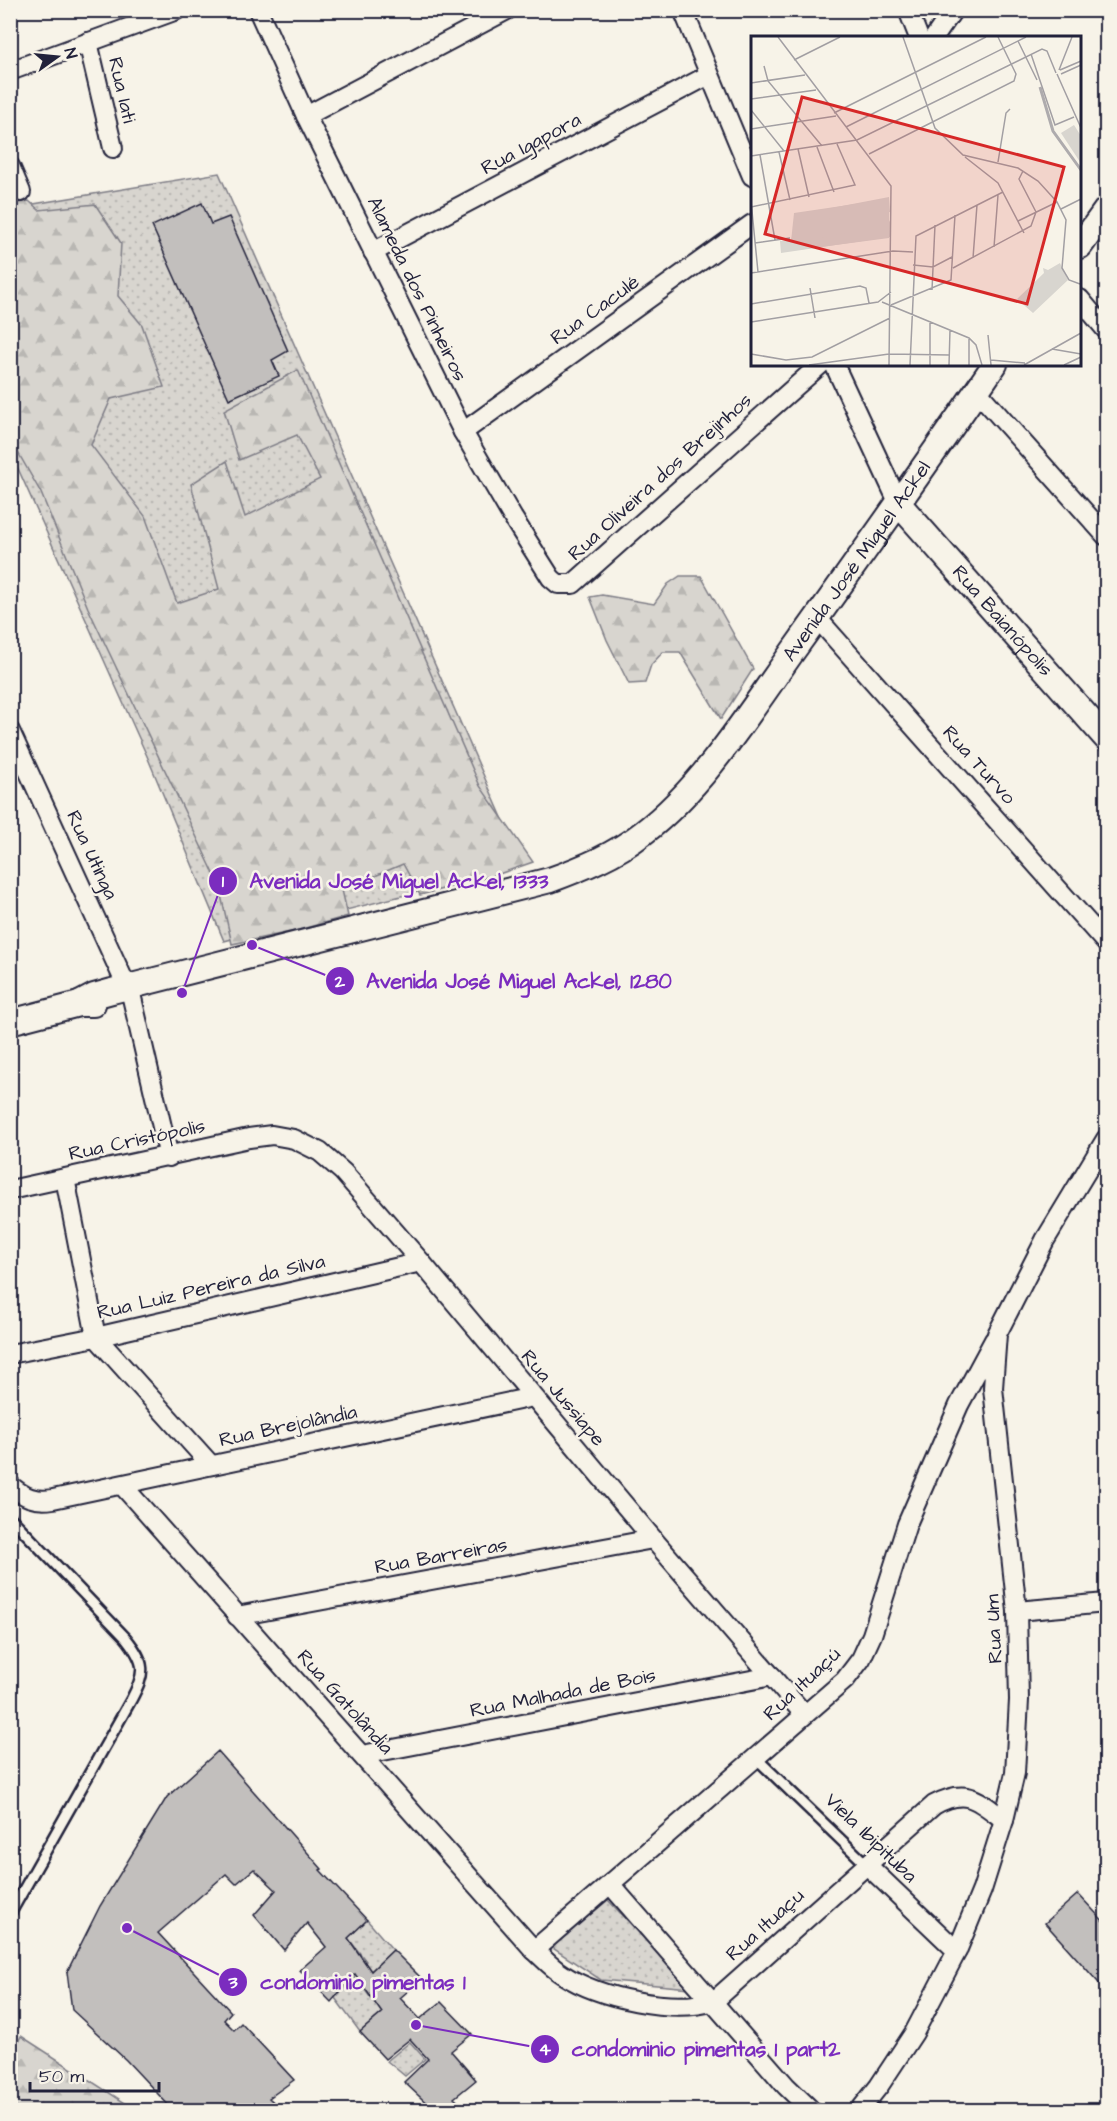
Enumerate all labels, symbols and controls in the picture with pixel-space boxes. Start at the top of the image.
north arrow [27,27,87,87]
inset map [751,36,1081,366]
text: N [59,46,82,61]
street label: Rua Iati [101,54,143,126]
street label: Rua Igapora [476,106,586,183]
street label: Alameda dos Pinheiros [360,192,474,386]
street label: Rua Caculé [545,268,645,352]
street label: Rua Oliveira dos Brejinhos [562,387,758,567]
street label: Avenida José Miguel Ackel [776,455,938,667]
street label: Rua Baianópolis [945,559,1059,683]
street label: Rua Turvo [936,719,1022,811]
street label: Rua Utinga [58,806,125,905]
callout: Avenida José Miguel Ackel, 1333 [208,861,560,900]
text: Avenida José Miguel Ackel, 1333 [250,867,549,898]
text: 1 [222,869,225,894]
callout: Avenida José Miguel Ackel, 1280 [325,961,684,1000]
text: Avenida José Miguel Ackel, 1280 [366,967,672,998]
text: 2 [334,969,346,994]
street label: Rua Cristópolis [66,1112,208,1168]
street label: Rua Luiz Pereira da Silva [94,1247,328,1327]
street label: Rua Jussiape [514,1344,612,1453]
street label: Rua Brejolândia [216,1398,360,1454]
street label: Rua Barreiras [373,1531,509,1581]
street label: Rua Um [978,1593,1010,1664]
street label: Rua Ituaçú [757,1641,847,1727]
street label: Rua Gatolândia [290,1643,400,1761]
street label: Rua Malhada de Bois [468,1661,658,1725]
street label: Viela Ibipituba [819,1787,923,1889]
street label: Rua Ituaçu [720,1882,810,1968]
callout: condominio pimentas 1 [218,1963,478,2002]
text: condominio pimentas 1 [260,1968,466,1998]
text: 3 [227,1970,238,1995]
callout: condominio pimentas 1 part2 [530,2029,852,2068]
text: condominio pimentas 1 part2 [572,2035,841,2065]
text: 4 [539,2037,552,2062]
scale bar [30,2055,159,2093]
text: 50 m [39,2064,84,2089]

